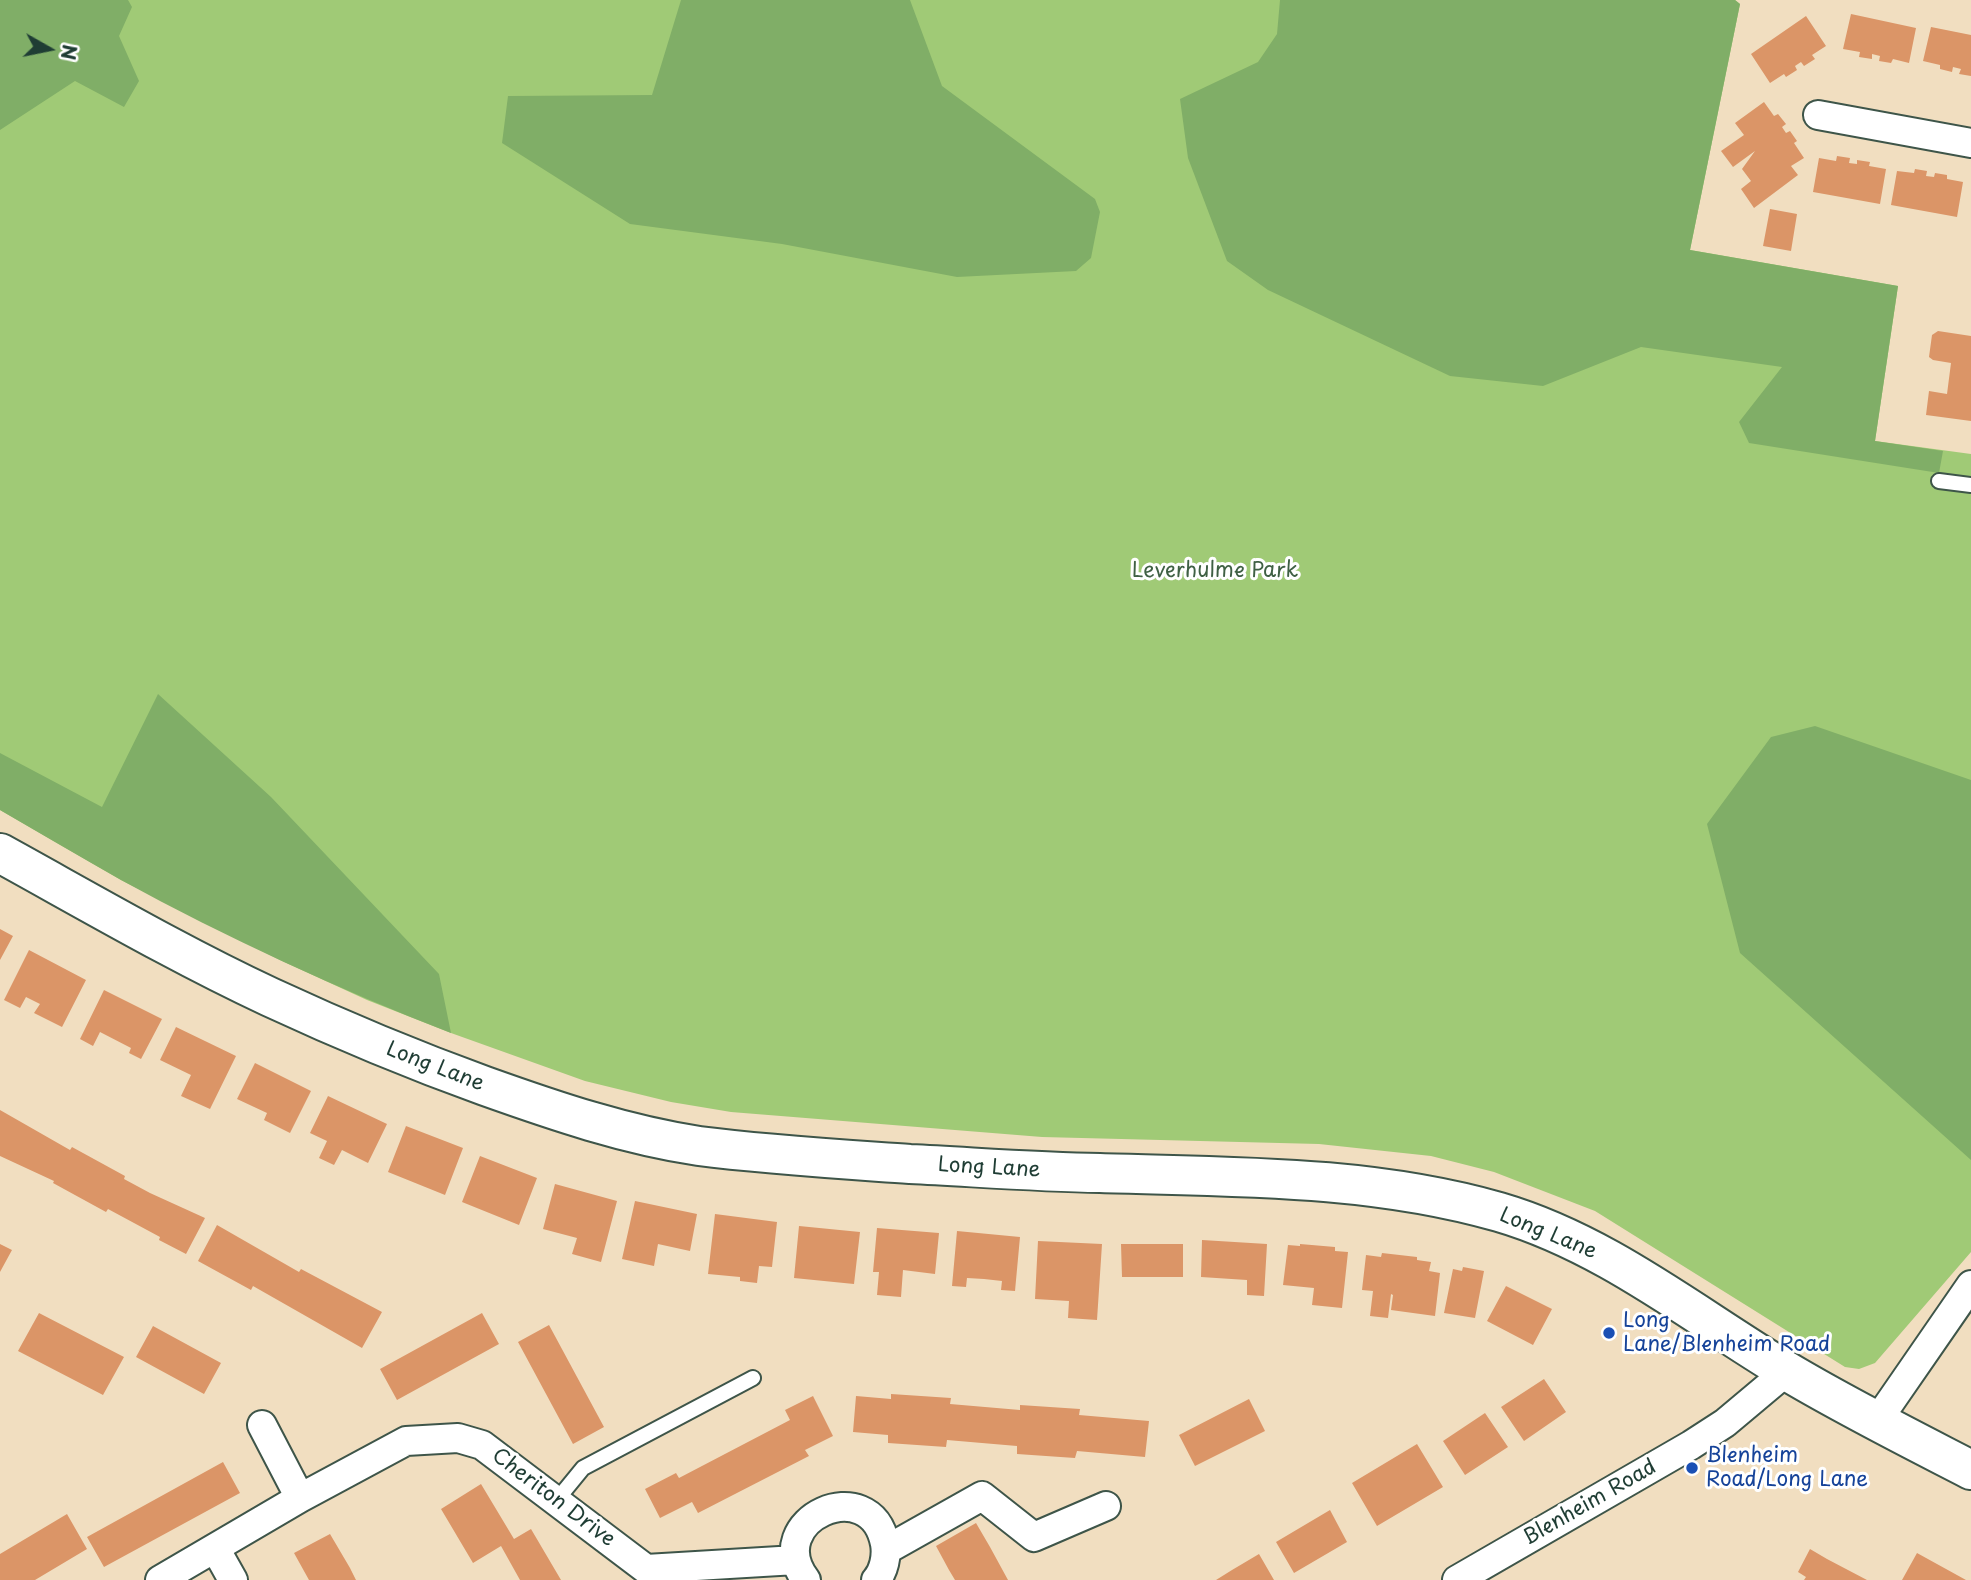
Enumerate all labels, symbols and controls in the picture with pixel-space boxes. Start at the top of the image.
north arrow [14,14,84,84]
text: N [55,43,85,62]
park label: Leverhulme Park [1132,558,1298,584]
street label: Long Lane [383,1037,487,1097]
street label: Long Lane [937,1153,1041,1183]
street label: Long Lane [1496,1203,1600,1265]
place label: Long Lane/Blenheim Road [1623,1308,1830,1358]
marker: Long Lane/Blenheim Road [1601,1325,1617,1341]
street label: Cheriton Drive [486,1443,620,1553]
place label: Blenheim Road/Long Lane [1706,1443,1868,1493]
street label: Blenheim Road [1519,1455,1661,1551]
marker: Blenheim Road/Long Lane [1684,1460,1700,1476]

